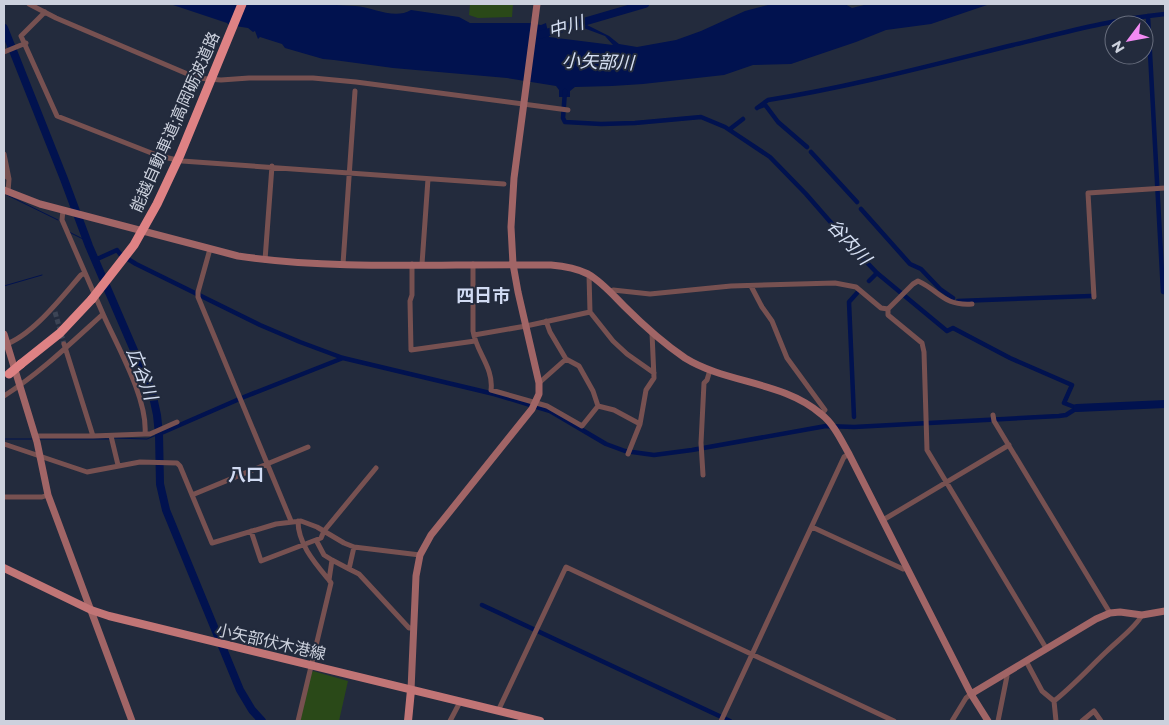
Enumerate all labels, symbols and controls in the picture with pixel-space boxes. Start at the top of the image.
water label: 中川 [546,11,588,43]
north arrow [1104,15,1154,65]
street label: 能越自動車道;高岡砺波道路 [127,29,223,215]
text: N [1107,37,1129,56]
water label: 小矢部川 [562,50,636,74]
water label: 谷内川 [823,215,877,271]
district label: 四日市 [456,285,510,307]
water label: 広谷川 [122,345,163,405]
district label: 八口 [228,464,264,486]
street label: 小矢部伏木港線 [214,620,328,664]

